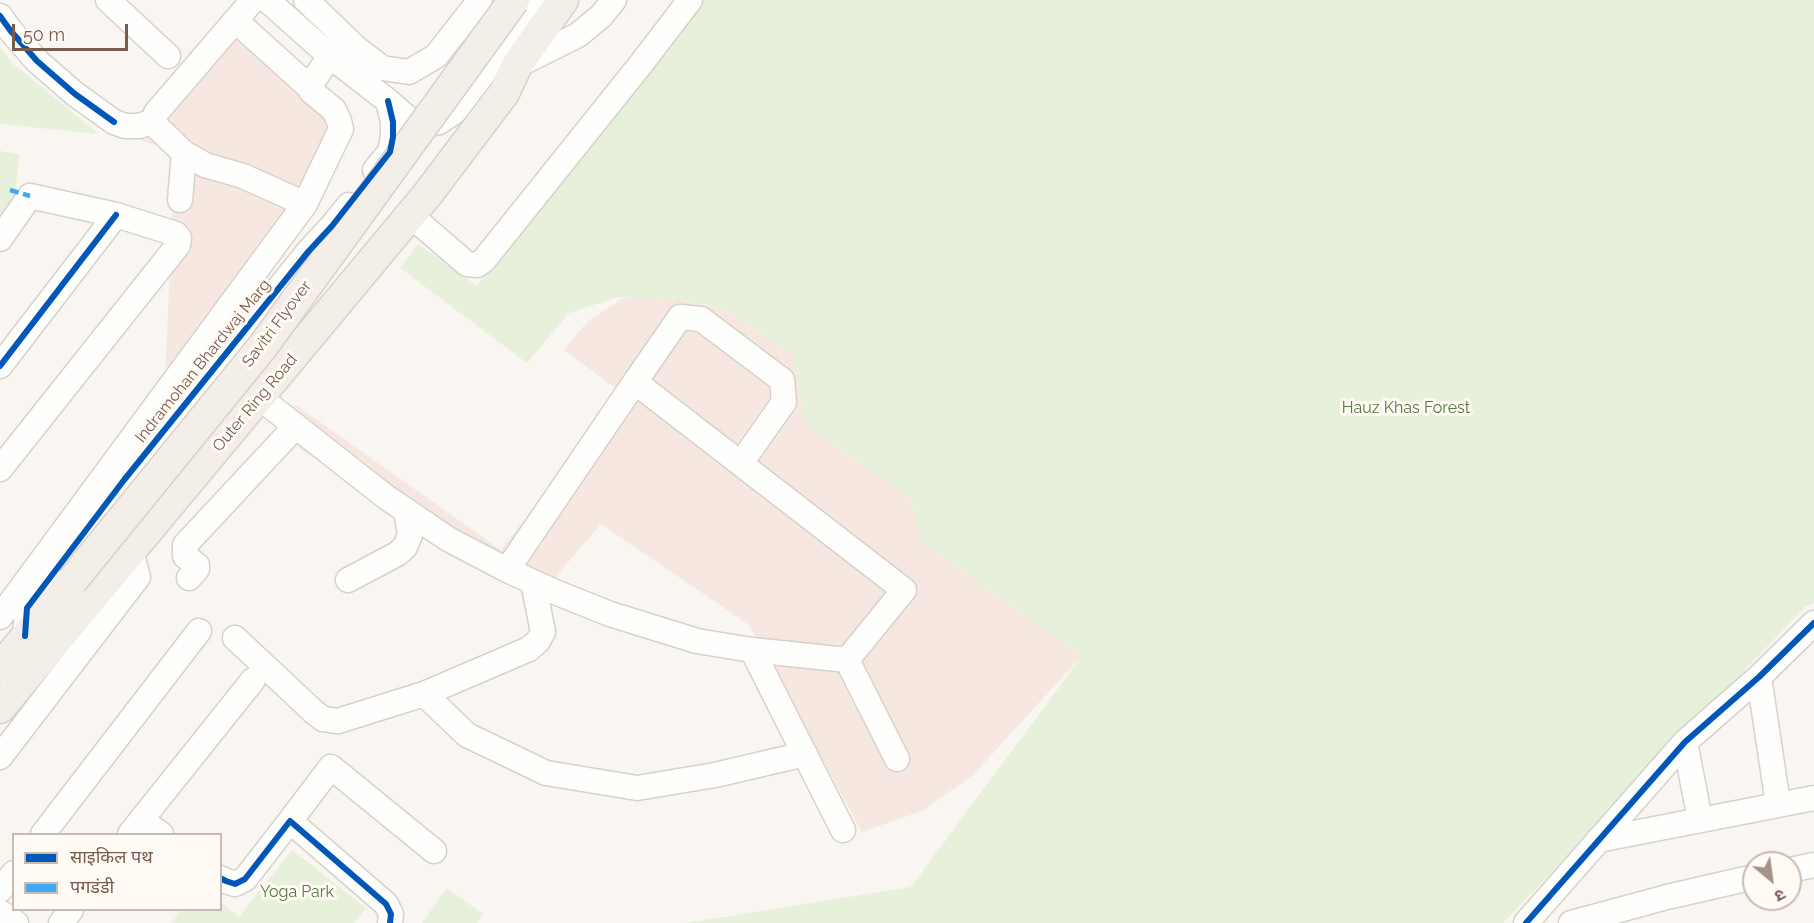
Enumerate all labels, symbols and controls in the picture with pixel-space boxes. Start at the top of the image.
scale bar [15,12,130,50]
text: 50 m [23,24,65,45]
street label: Indramohan Bhardwaj Marg [131,276,275,446]
street label: Savitri Flyover [238,277,316,371]
street label: Outer Ring Road [209,350,301,456]
park label: Hauz Khas Forest [1342,398,1470,418]
legend [12,833,222,911]
text: साइकिल पथ [70,846,153,867]
north arrow [1742,851,1802,911]
text: पगडंडी [70,876,114,897]
park label: Yoga Park [260,882,334,902]
text: उ [1771,885,1789,906]

